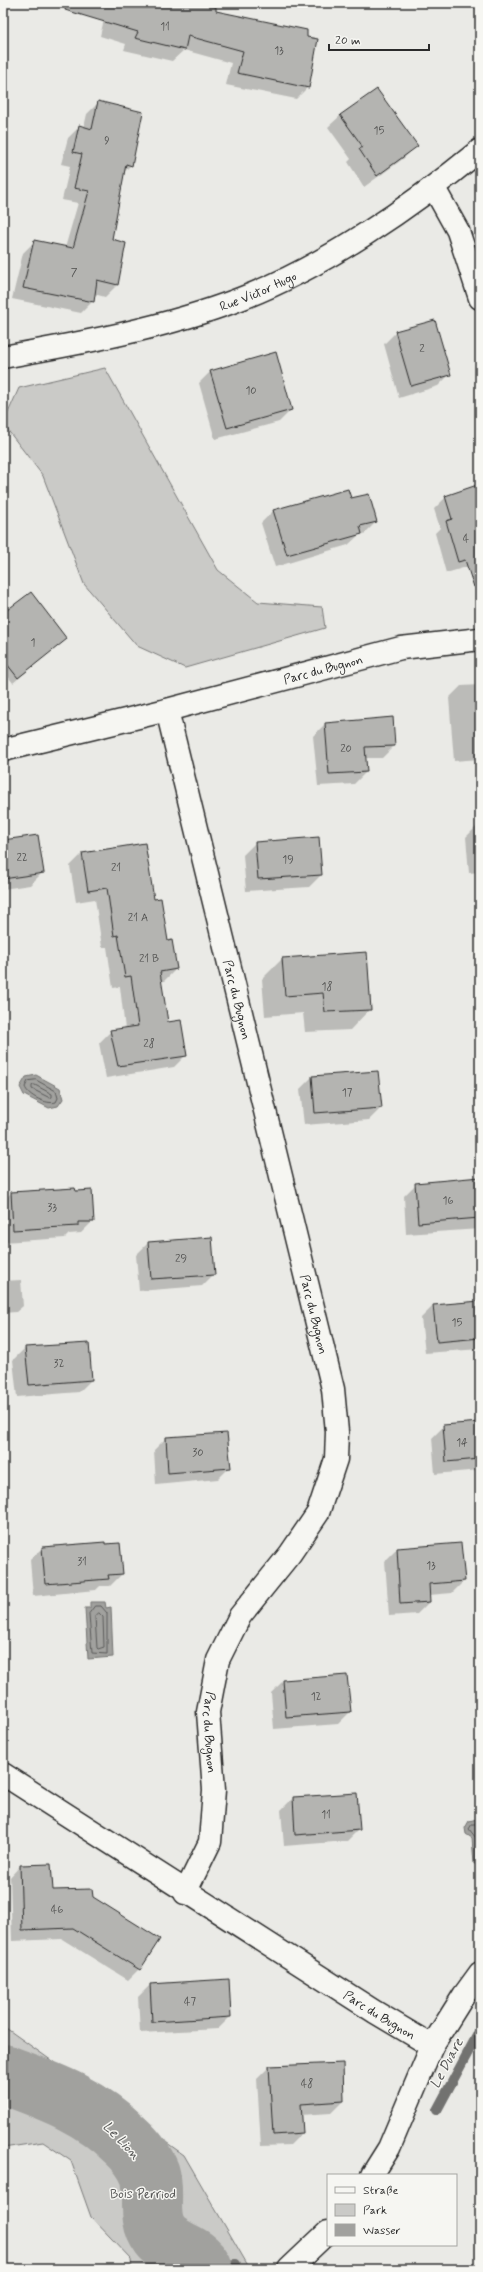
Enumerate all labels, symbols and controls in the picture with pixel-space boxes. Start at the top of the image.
house number: 11 [160,20,170,34]
scale bar [329,26,429,52]
text: 20 m [335,33,361,49]
house number: 13 [274,44,284,58]
house number: 15 [374,124,385,138]
house number: 9 [104,134,110,148]
house number: 7 [71,266,78,280]
street label: Rue Victor Hugo [218,268,300,316]
house number: 2 [419,342,425,356]
house number: 10 [245,384,257,398]
house number: 4 [463,532,470,546]
house number: 1 [31,636,36,650]
street label: Parc du Bugnon [282,652,365,689]
house number: 20 [340,742,352,756]
house number: 22 [16,851,28,865]
house number: 19 [282,853,294,867]
house number: 21 [111,861,121,875]
house number: 21 A [128,911,148,925]
house number: 21 B [139,952,159,966]
street label: Parc du Bugnon [218,958,254,1041]
house number: 18 [322,980,332,994]
house number: 28 [143,1037,155,1051]
house number: 17 [342,1086,353,1100]
house number: 16 [443,1194,454,1208]
house number: 33 [47,1201,57,1215]
house number: 29 [175,1252,187,1266]
street label: Parc du Bugnon [295,1273,331,1356]
house number: 15 [452,1316,463,1330]
house number: 32 [54,1357,65,1371]
house number: 14 [456,1436,468,1450]
house number: 30 [192,1446,204,1460]
house number: 31 [77,1555,87,1569]
house number: 13 [426,1559,436,1573]
street label: Parc du Bugnon [198,1690,220,1774]
house number: 12 [311,1690,322,1704]
house number: 11 [321,1808,331,1822]
house number: 46 [51,1903,63,1917]
street label: Parc du Bugnon [340,1987,418,2044]
house number: 47 [184,1995,196,2009]
water label: Le Duare [426,2034,468,2092]
house number: 48 [301,2077,313,2091]
water label: Le Lion [99,2118,144,2164]
legend [327,2174,457,2246]
text: Straße [363,2183,398,2199]
park label: Bois Perriod [110,2186,176,2203]
text: Park [363,2203,387,2219]
text: Wasser [363,2223,401,2239]

